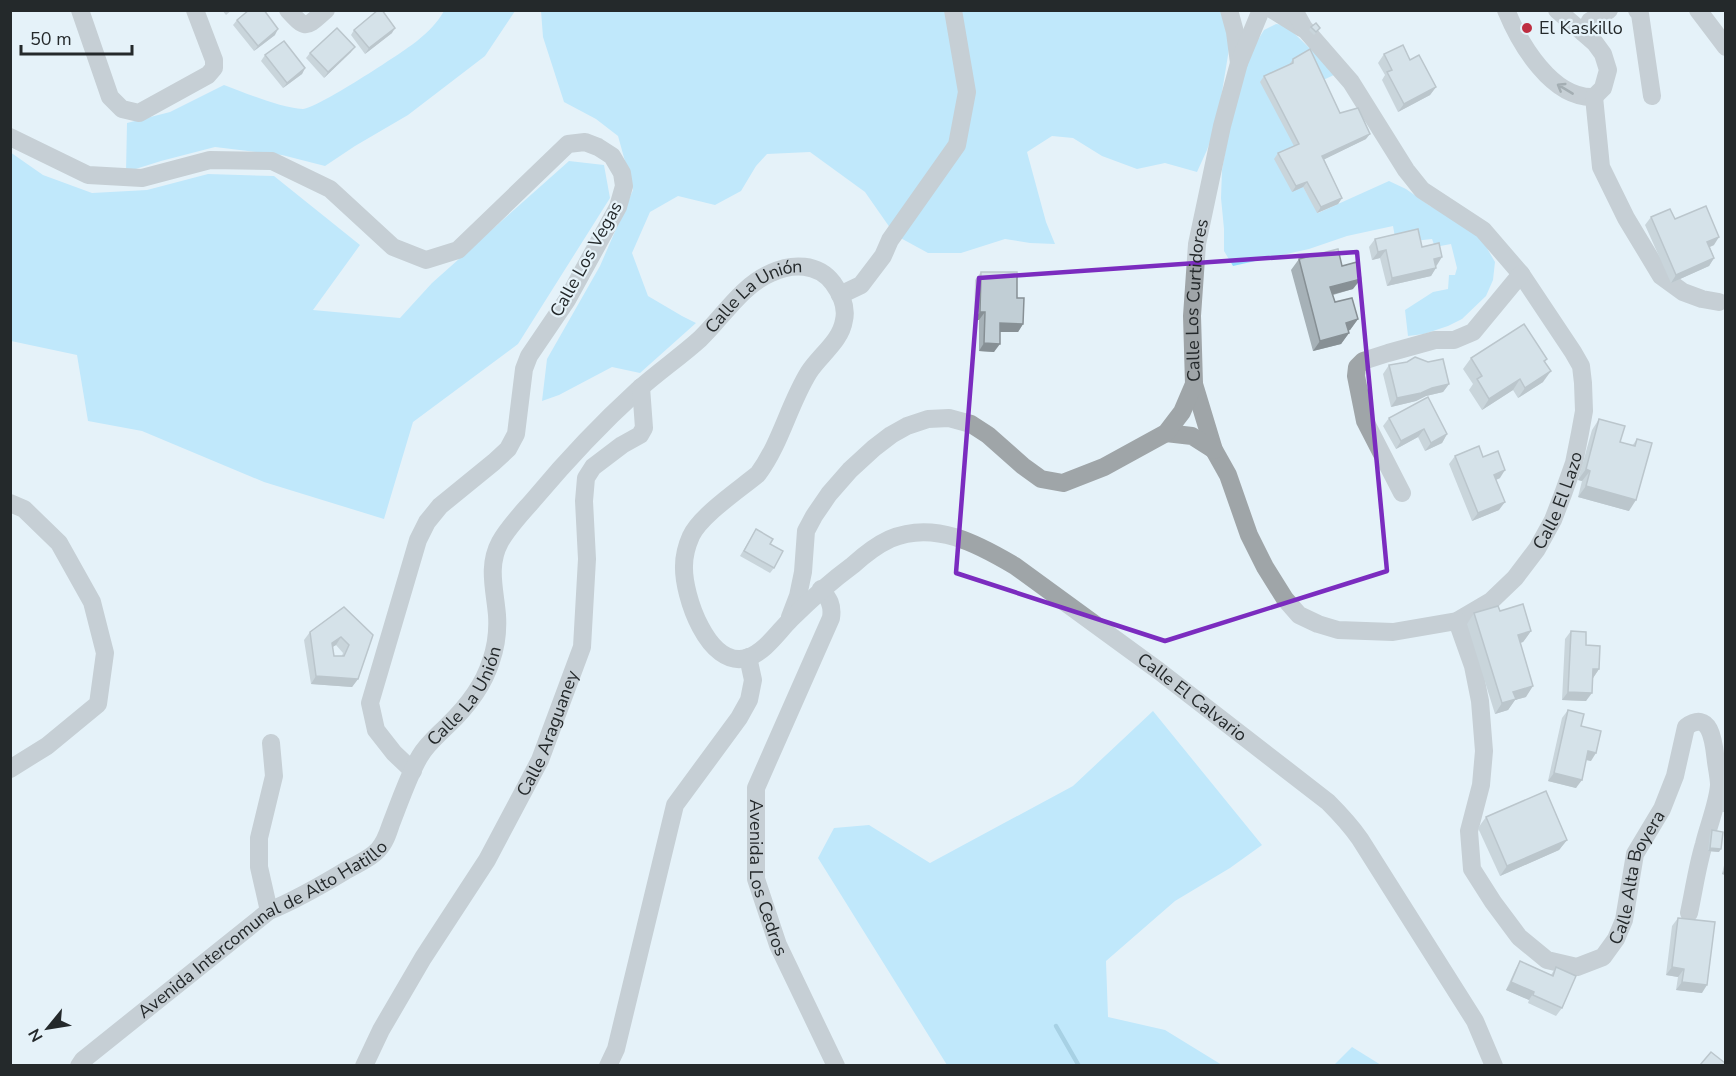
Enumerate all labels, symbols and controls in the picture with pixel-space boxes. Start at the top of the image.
place label: El Kaskillo [1539,16,1623,40]
scale bar [21,18,132,56]
marker: El Kaskillo [1520,21,1534,35]
text: 50 m [30,27,72,51]
one-way arrow [1557,82,1574,94]
street label: Calle Los Vegas [544,197,628,321]
street label: Calle Los Curtidores [1180,216,1214,382]
street label: Calle La Unión [699,254,803,338]
street label: Calle El Lazo [1527,450,1588,554]
street label: Calle La Unión [422,644,507,751]
street label: Calle El Calvario [1132,647,1252,747]
street label: Calle Araguaney [511,666,585,801]
street label: Avenida Los Cedros [744,799,793,960]
street label: Calle Alta Boyera [1603,806,1671,948]
street label: Avenida Intercomunal de Alto Hatillo [133,836,393,1024]
north arrow [18,998,78,1058]
text: N [23,1024,48,1046]

